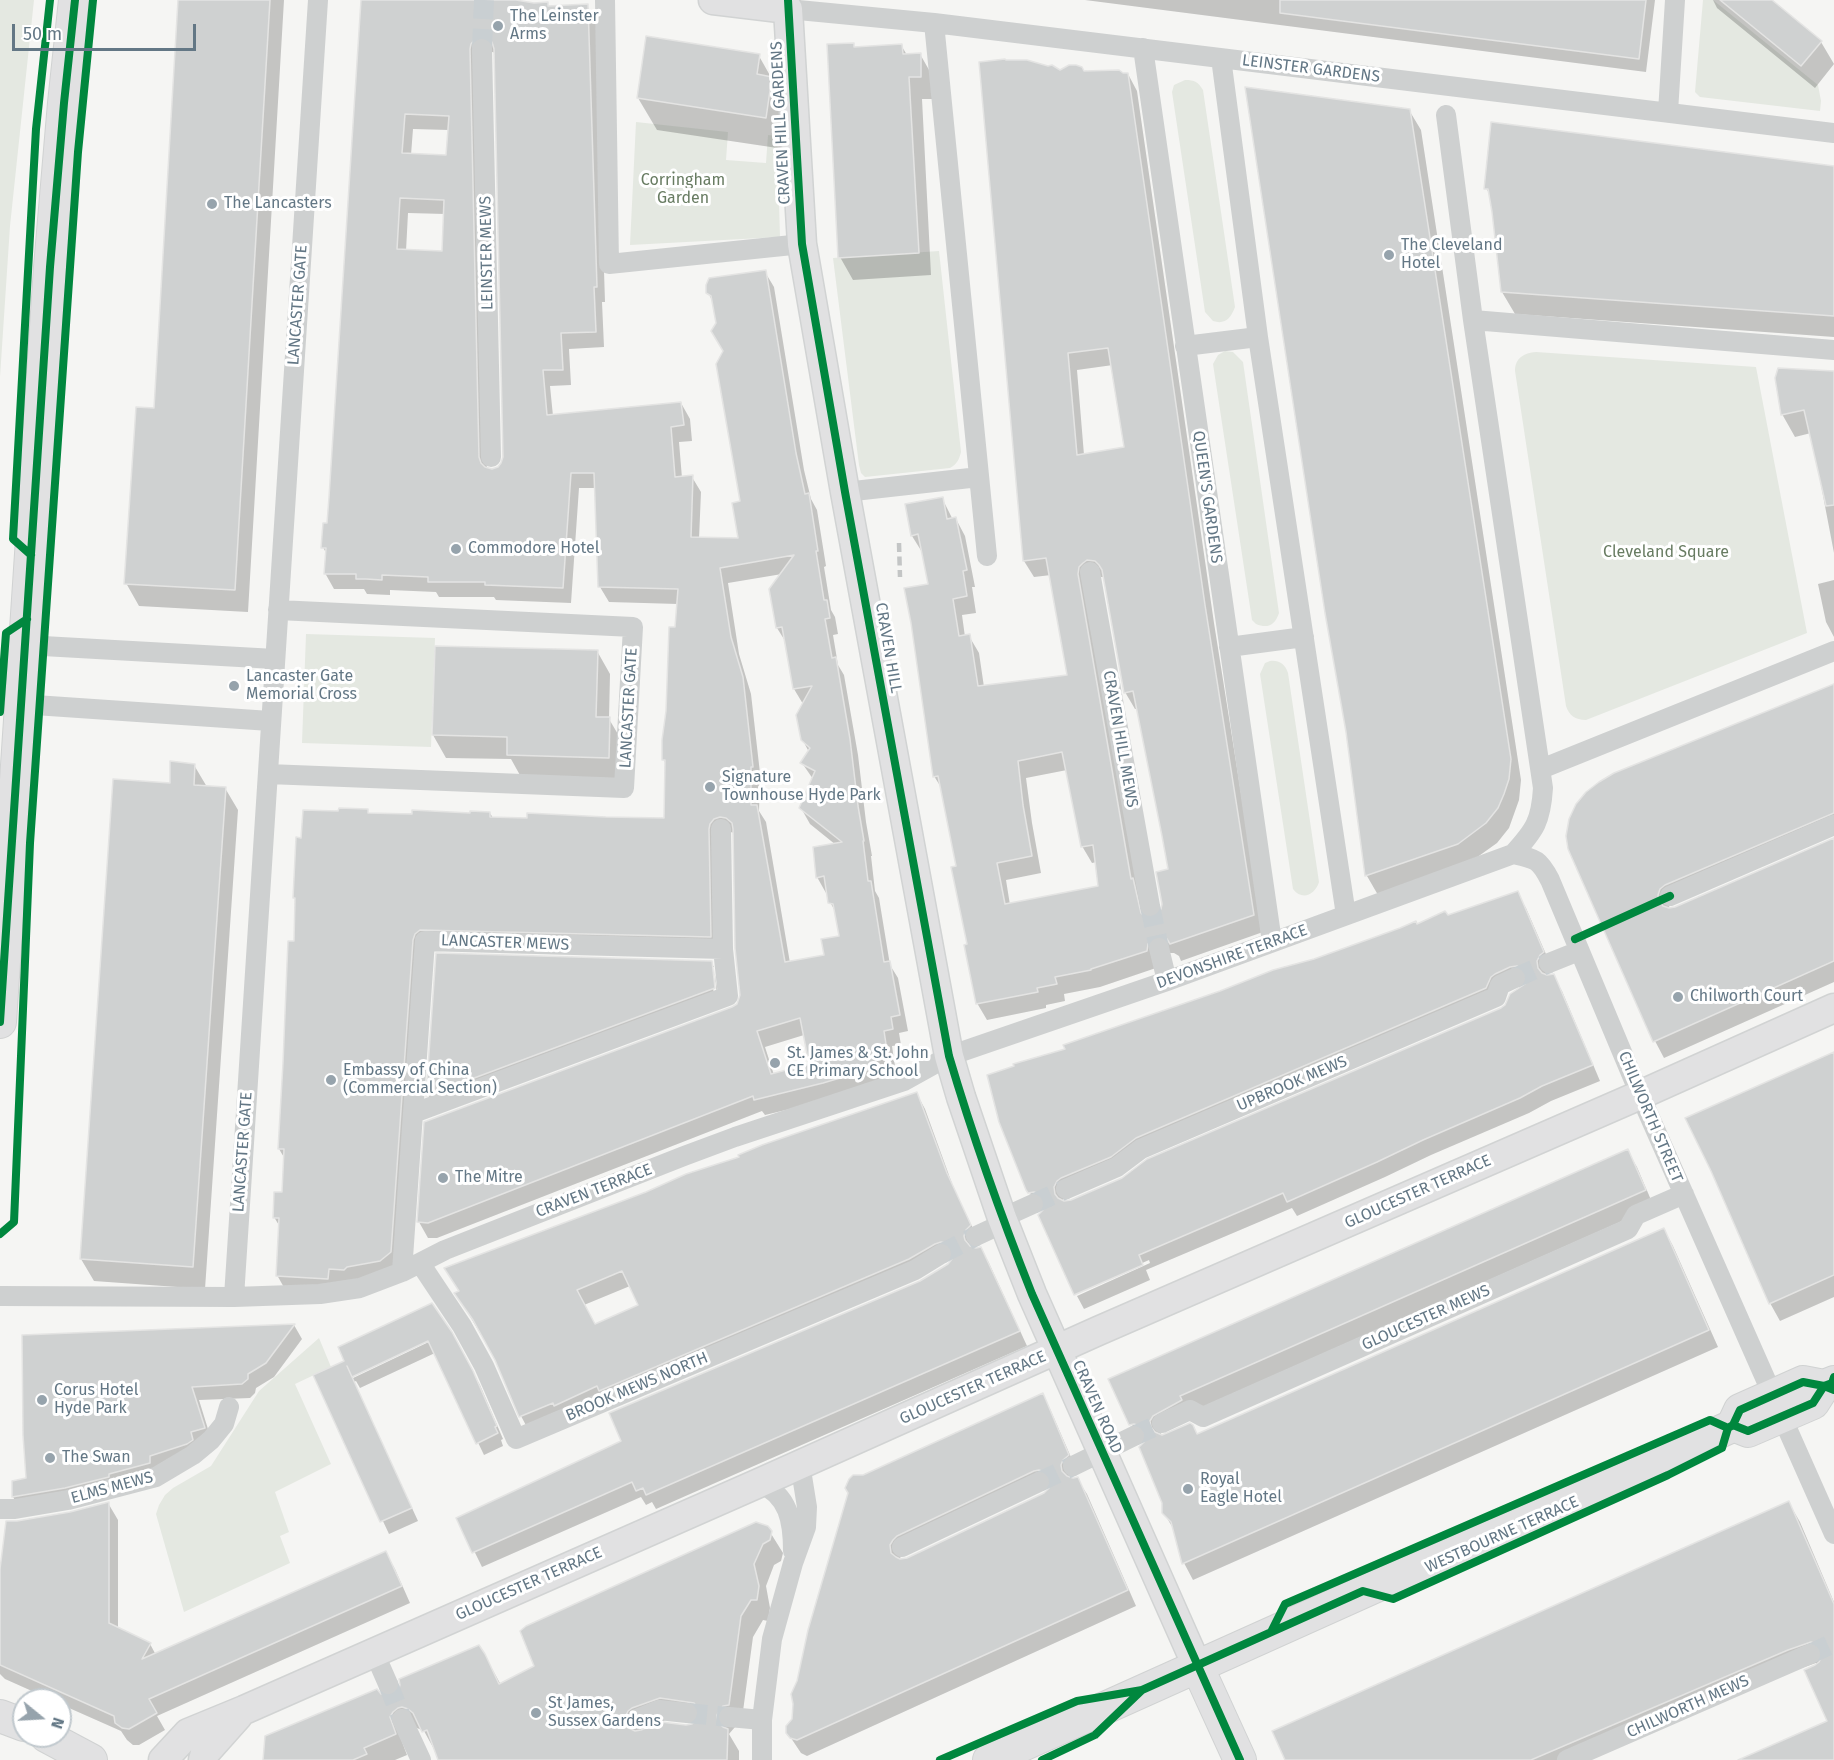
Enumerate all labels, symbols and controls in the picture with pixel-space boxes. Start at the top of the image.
place label: The Leinster Arms [510,7,599,45]
scale bar [15,12,200,50]
marker: The Leinster Arms [491,19,505,33]
text: 50 m [23,23,62,45]
street label: CRAVEN HILL GARDENS [767,41,795,205]
street label: LEINSTER GARDENS [1241,51,1381,87]
park label: Corringham Garden [641,171,725,209]
place label: The Lancasters [224,194,332,214]
street label: LEINSTER MEWS [476,196,498,310]
marker: The Lancasters [205,197,219,211]
place label: The Cleveland Hotel [1401,236,1502,274]
street label: LANCASTER GATE [284,244,312,366]
marker: The Cleveland Hotel [1382,248,1396,262]
street label: QUEEN'S GARDENS [1188,430,1226,564]
place label: Commodore Hotel [468,539,599,559]
marker: Commodore Hotel [449,542,463,556]
park label: Cleveland Square [1603,543,1729,563]
street label: CRAVEN HILL [871,601,905,695]
street label: LANCASTER GATE [616,647,642,769]
place label: Lancaster Gate Memorial Cross [246,667,357,705]
street label: CRAVEN HILL MEWS [1098,669,1142,809]
marker: Lancaster Gate Memorial Cross [227,679,241,693]
place label: Signature Townhouse Hyde Park [722,768,881,806]
marker: Signature Townhouse Hyde Park [703,780,717,794]
street label: DEVONSHIRE TERRACE [1154,921,1310,993]
street label: LANCASTER MEWS [441,931,569,955]
place label: Chilworth Court [1690,987,1803,1007]
marker: Chilworth Court [1671,990,1685,1004]
place label: St. James & St. John CE Primary School [787,1044,929,1082]
street label: CHILWORTH STREET [1614,1049,1686,1185]
street label: UPBROOK MEWS [1234,1052,1350,1116]
marker: St. James & St. John CE Primary School [768,1056,782,1070]
place label: Embassy of China (Commercial Section) [343,1061,497,1099]
marker: Embassy of China (Commercial Section) [324,1073,338,1087]
street label: LANCASTER GATE [229,1091,257,1213]
street label: GLOUCESTER TERRACE [1342,1151,1494,1233]
street label: CRAVEN TERRACE [533,1160,655,1222]
place label: The Mitre [455,1168,523,1188]
marker: The Mitre [436,1171,450,1185]
street label: GLOUCESTER MEWS [1359,1281,1493,1355]
street label: GLOUCESTER TERRACE [897,1347,1049,1429]
street label: BROOK MEWS NORTH [563,1348,711,1426]
street label: CRAVEN ROAD [1068,1357,1126,1457]
place label: Corus Hotel Hyde Park [54,1381,138,1419]
marker: Corus Hotel Hyde Park [35,1393,49,1407]
place label: The Swan [62,1448,131,1468]
marker: The Swan [43,1451,57,1465]
street label: ELMS MEWS [69,1468,155,1508]
place label: Royal Eagle Hotel [1200,1470,1282,1508]
marker: Royal Eagle Hotel [1181,1482,1195,1496]
street label: WESTBOURNE TERRACE [1422,1493,1582,1577]
street label: GLOUCESTER TERRACE [453,1543,605,1625]
street label: CHILWORTH MEWS [1624,1671,1752,1743]
north arrow [12,1688,72,1748]
place label: St James, Sussex Gardens [548,1694,661,1732]
marker: St James, Sussex Gardens [529,1706,543,1720]
text: N [47,1715,68,1731]

